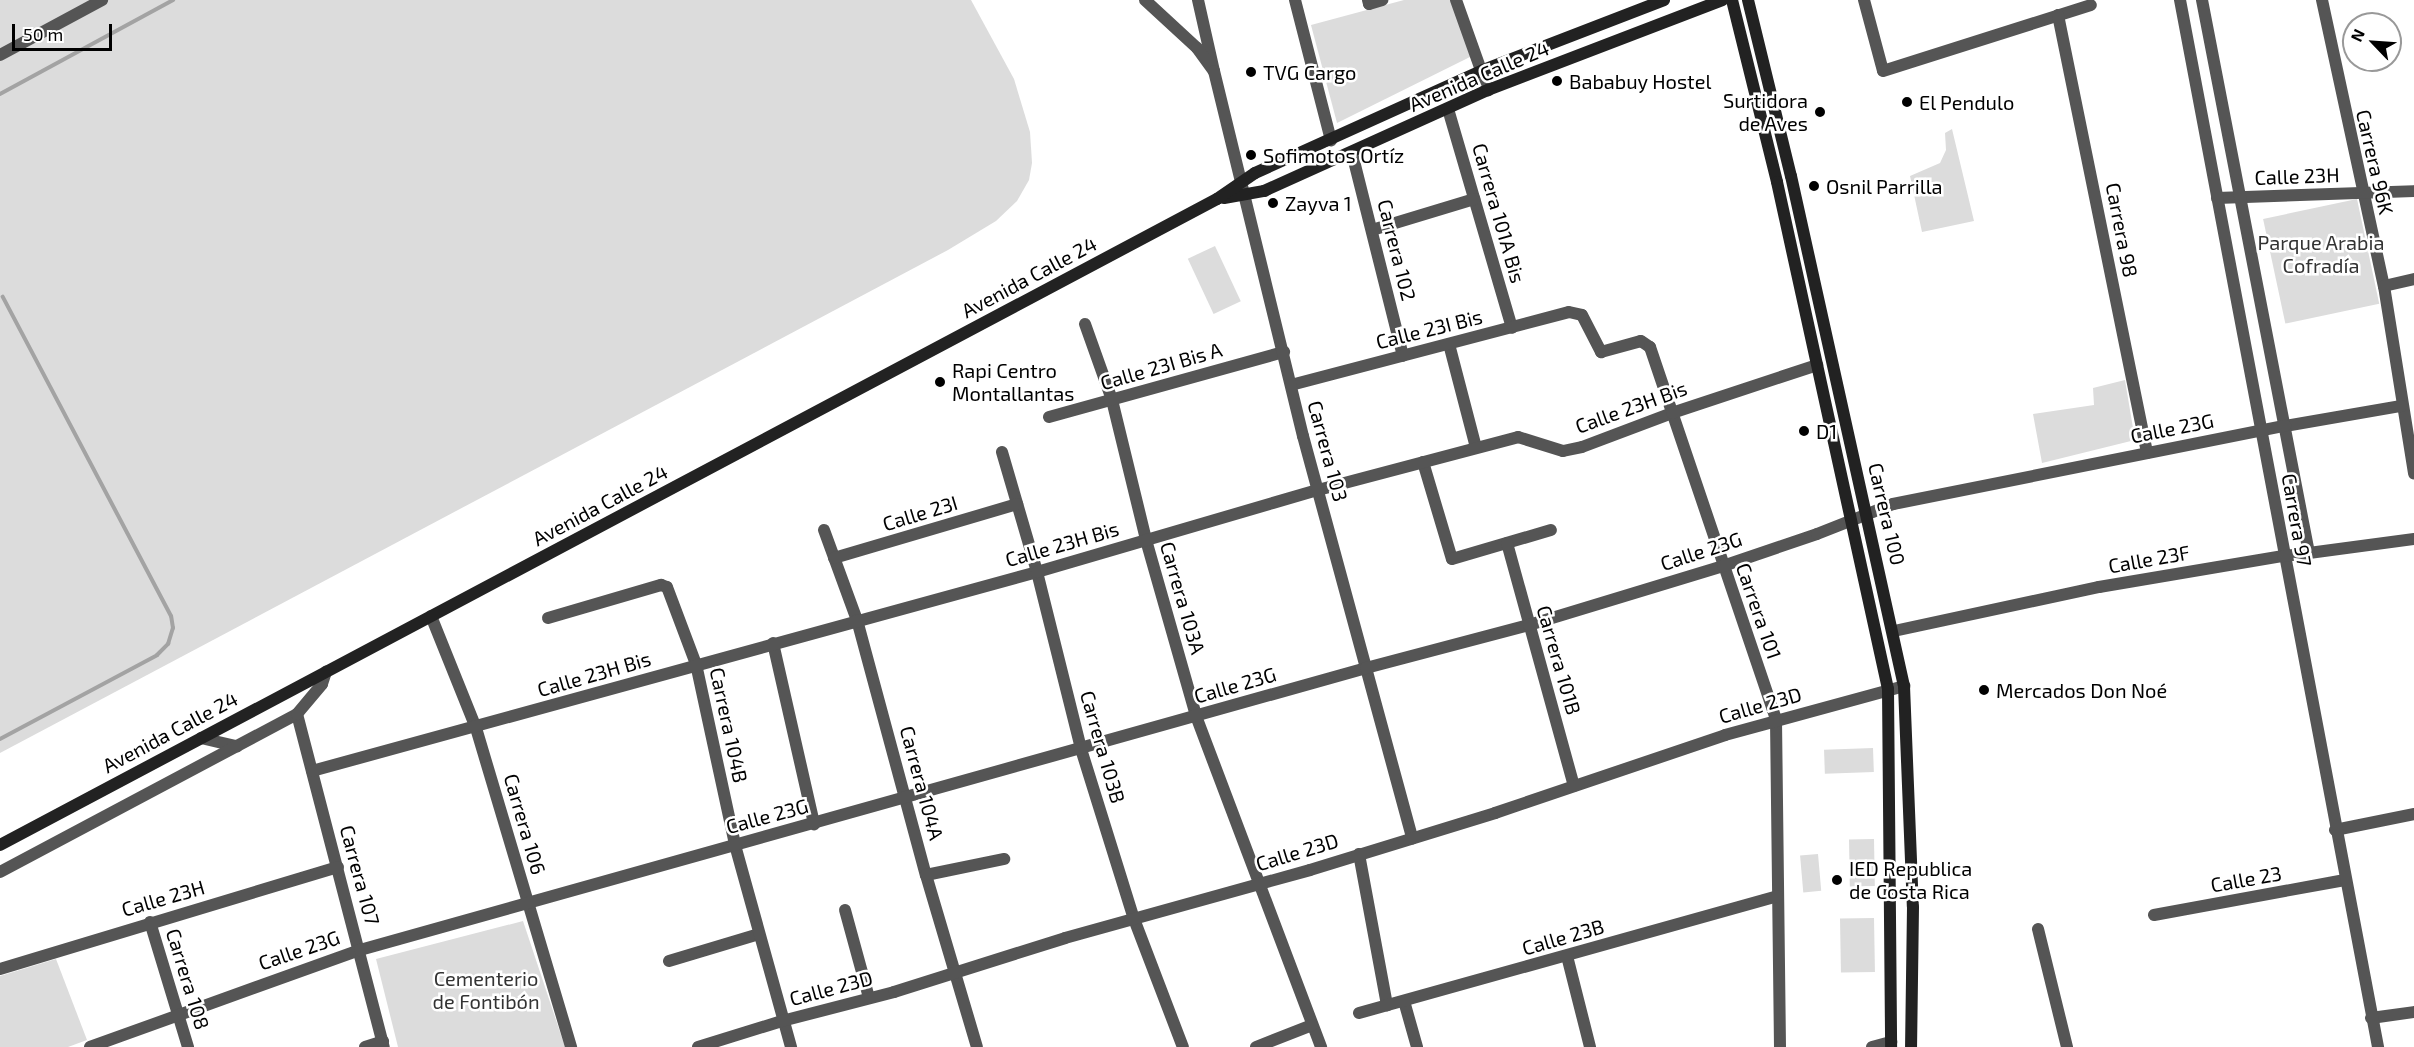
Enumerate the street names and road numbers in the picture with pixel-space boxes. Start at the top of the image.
street label: Avenida Calle 24 [1405,36,1553,116]
street label: Carrera 96K [2351,107,2399,217]
street label: Carrera 101A Bis [1468,140,1530,286]
street label: Calle 23H [2254,163,2340,189]
street label: Carrera 98 [2101,181,2143,279]
street label: Carrera 102 [1373,197,1421,303]
street label: Avenida Calle 24 [957,231,1101,323]
street label: Calle 23I Bis [1373,304,1485,354]
street label: Calle 23I Bis A [1097,337,1225,395]
street label: Calle 23H Bis [1572,376,1690,438]
street label: Carrera 103 [1303,398,1353,504]
street label: Calle 23G [2128,408,2216,448]
street label: Avenida Calle 24 [528,459,672,551]
street label: Carrera 100 [1864,460,1910,568]
street label: Carrera 97 [2277,472,2317,568]
street label: Calle 23I [880,490,960,536]
street label: Calle 23H Bis [1002,516,1122,572]
street label: Calle 23G [1657,527,1745,575]
street label: Carrera 103A [1155,539,1211,657]
street label: Calle 23F [2106,540,2192,578]
street label: Carrera 101 [1731,560,1787,662]
street label: Carrera 101B [1532,603,1586,717]
street label: Calle 23H Bis [534,646,654,702]
street label: Calle 23G [1191,662,1279,708]
street label: Carrera 104B [705,665,753,785]
street label: Calle 23D [1716,682,1804,728]
street label: Avenida Calle 24 [98,686,242,778]
street label: Carrera 103B [1075,688,1131,806]
street label: Carrera 104A [895,723,949,843]
street label: Carrera 106 [499,771,551,877]
street label: Calle 23G [723,793,811,839]
street label: Carrera 107 [335,822,385,928]
street label: Calle 23D [1253,828,1341,876]
street label: Calle 23 [2209,861,2283,897]
street label: Calle 23H [119,875,207,921]
street label: Calle 23B [1519,914,1607,960]
street label: Calle 23G [255,925,343,975]
street label: Carrera 108 [161,926,215,1032]
street label: Calle 23D [787,965,875,1011]

